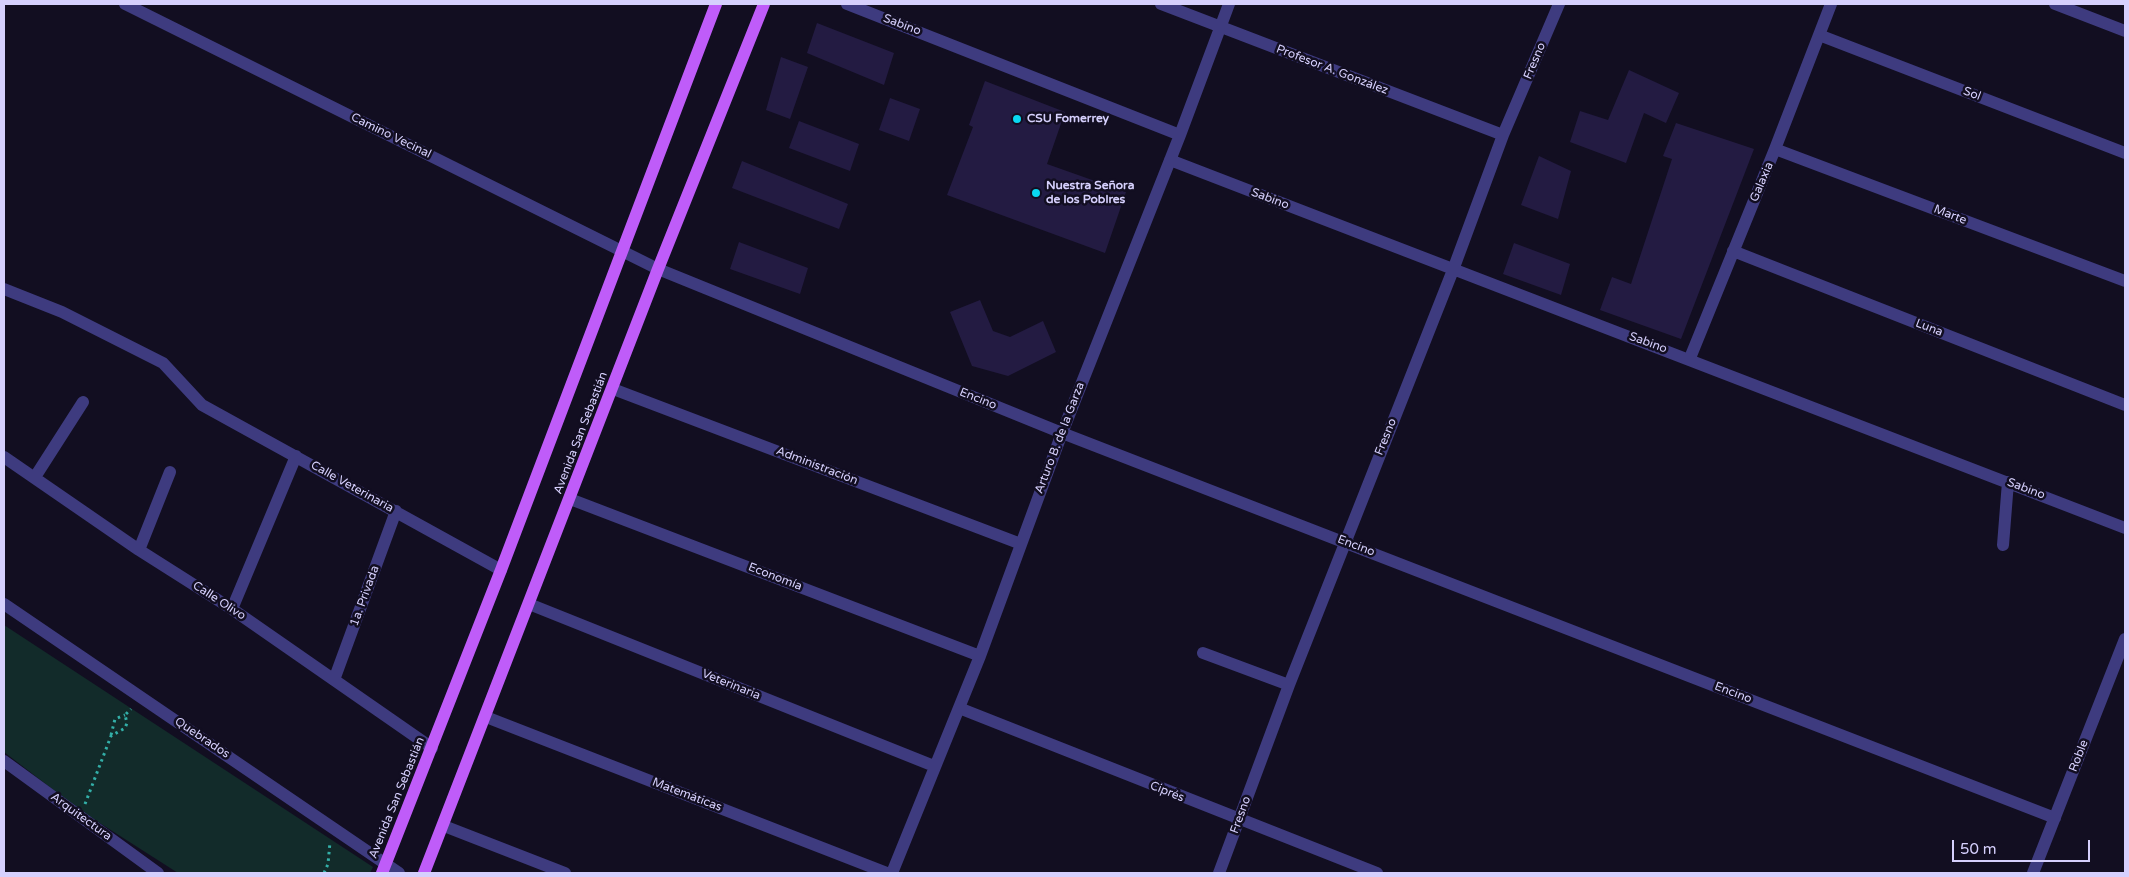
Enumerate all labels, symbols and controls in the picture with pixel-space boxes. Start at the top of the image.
street label: Sabino [881,11,923,39]
street label: Fresno [1521,40,1549,82]
street label: Profesor A. González [1274,42,1390,98]
street label: Sol [1961,84,1983,104]
street label: Camino Vecinal [348,110,434,162]
place label: CSU Fomerrey [1027,112,1109,126]
marker: CSU Fomerrey [1011,113,1023,125]
street label: Galaxia [1747,160,1777,204]
place label: Nuestra Señora de los Poblres [1046,179,1134,207]
street label: Sabino [1249,185,1291,213]
marker: Nuestra Señora de los Poblres [1030,187,1042,199]
street label: Marte [1931,202,1969,228]
street label: Luna [1913,316,1945,340]
street label: Sabino [1627,330,1669,356]
street label: Avenida San Sebastián [551,370,611,496]
street label: Arturo B. de la Garza [1032,380,1088,496]
street label: Encino [957,385,999,413]
street label: Fresno [1372,416,1400,458]
street label: Administración [774,444,860,488]
street label: Calle Veterinaria [308,458,396,516]
street label: Sabino [2005,475,2047,503]
street label: Encino [1335,532,1377,560]
street label: Economía [746,560,804,594]
street label: 1a. Privada [347,564,383,628]
street label: Calle Olivo [190,579,248,623]
street label: Veterinaria [700,667,762,703]
street label: Encino [1712,679,1754,707]
street label: Quebrados [172,714,232,762]
street label: Avenida San Sebastián [366,735,428,861]
street label: Roble [2066,738,2092,774]
street label: Matemáticas [650,775,724,815]
street label: Ciprés [1148,779,1186,805]
street label: Arquitectura [48,790,114,844]
street label: Fresno [1228,794,1254,836]
scale bar [1954,830,2092,862]
text: 50 m [1960,840,1997,858]

